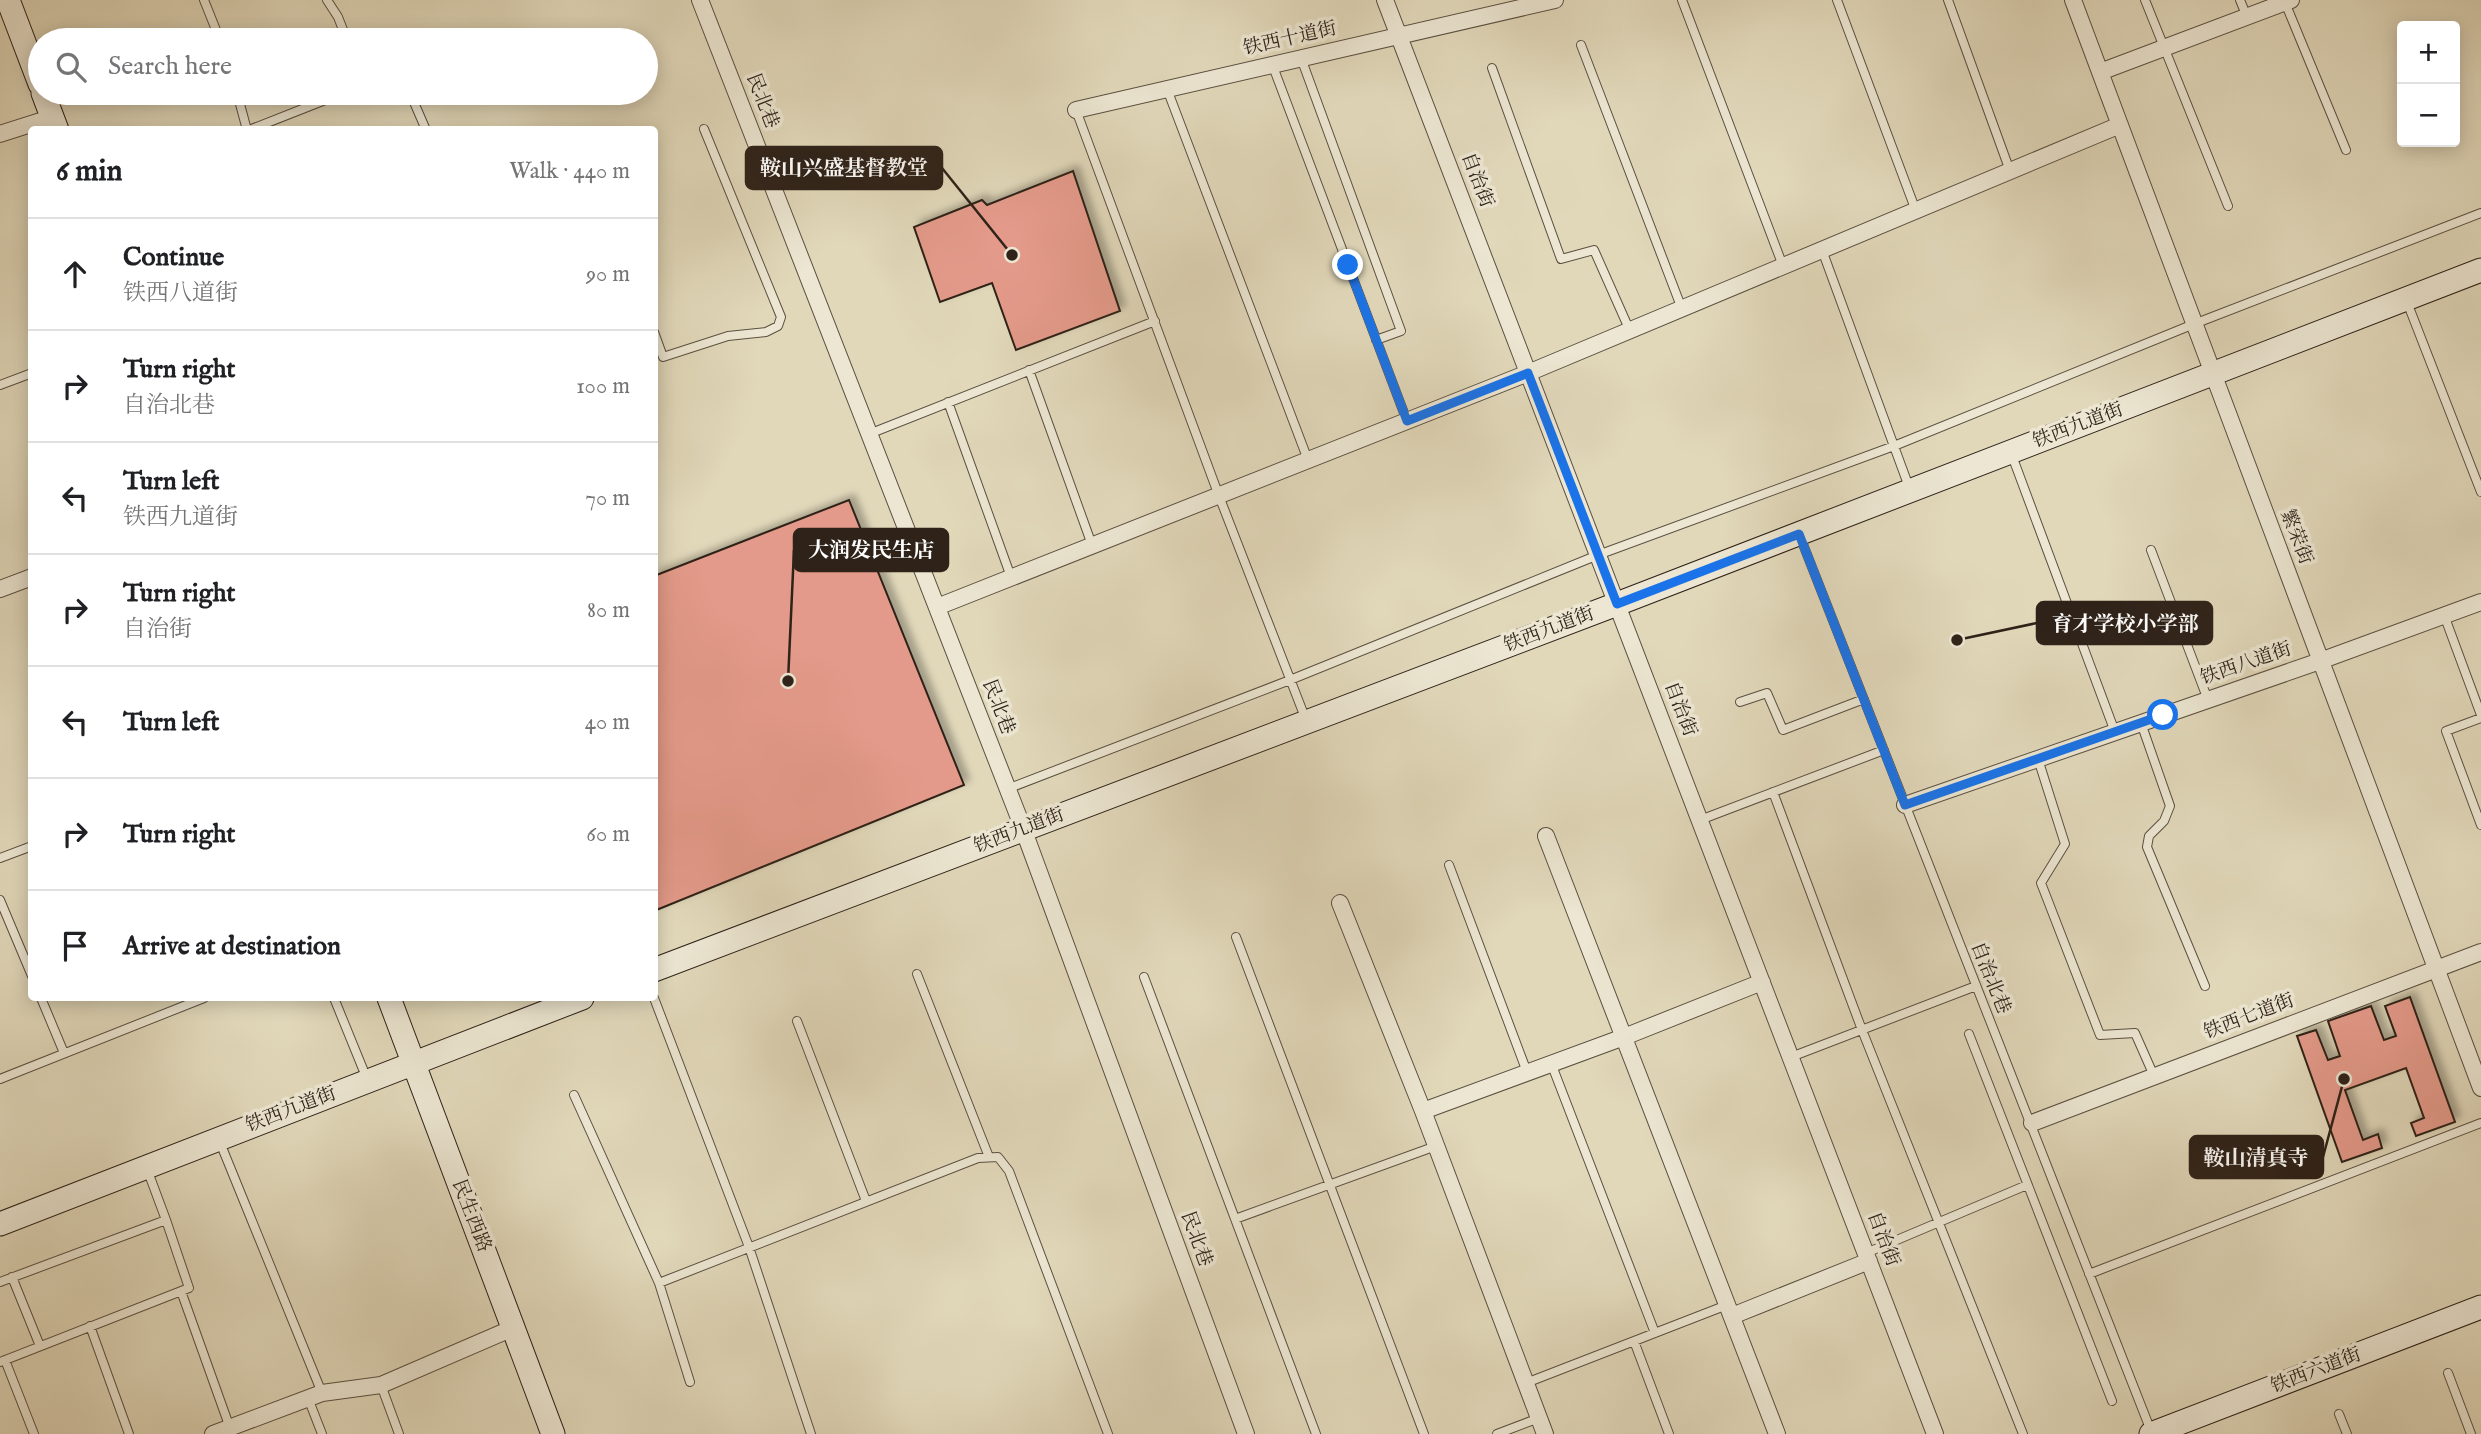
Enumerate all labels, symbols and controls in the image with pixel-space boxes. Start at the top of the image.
street label: 铁西十道街 [1241,17,1339,61]
map controls [2397,21,2460,147]
button: + [2397,21,2460,84]
search box [28,28,658,105]
icon: search [52,48,90,86]
text: Search here [108,50,232,83]
street label: 民北巷 [741,70,783,132]
button: − [2397,84,2460,147]
callout: 鞍山兴盛基督教堂 [746,147,942,189]
street label: 自治街 [1456,149,1498,211]
text: 6 min [56,153,122,191]
text: 鞍山兴盛基督教堂 [760,156,928,183]
text: Walk · 440 m [509,157,630,186]
text: Continue [123,241,224,274]
route end [1332,249,1363,280]
icon: ahead [56,255,94,293]
text: 90 m [586,260,630,289]
text: 铁西八道街 [123,279,238,308]
text: Turn right [123,353,236,386]
icon: right [56,367,94,405]
text: 100 m [576,372,630,401]
text: 自治北巷 [123,391,215,420]
street label: 铁西九道街 [2029,398,2127,454]
text: Turn left [123,465,220,498]
icon: left [56,479,94,517]
text: 70 m [585,484,630,513]
text: 铁西九道街 [123,503,238,532]
street label: 繁荣街 [2275,506,2317,568]
callout: 大润发民生店 [794,529,948,571]
text: 大润发民生店 [808,538,934,565]
text: Turn right [123,577,236,610]
icon: right [56,591,94,629]
text: 80 m [587,596,630,625]
street label: 铁西九道街 [1500,602,1598,658]
callout: 育才学校小学部 [2037,602,2212,644]
text: 育才学校小学部 [2052,612,2199,639]
text: 自治街 [123,615,192,644]
street label: 铁西八道街 [2197,637,2295,691]
street label: 民北巷 [977,676,1019,738]
street label: 自治街 [1659,678,1701,740]
route start [2147,699,2178,730]
icon: left [56,703,94,741]
text: Turn left [123,706,220,739]
text: 40 m [585,708,630,737]
street label: 铁西九道街 [970,803,1068,859]
icon: right [56,815,94,853]
text: Turn right [123,818,236,851]
text: 60 m [586,820,630,849]
icon: arrive [56,927,94,965]
text: Arrive at destination [123,930,341,963]
street label: 自治北巷 [1965,938,2015,1018]
street label: 铁西七道街 [2200,989,2298,1045]
street label: 铁西九道街 [242,1082,340,1138]
callout: 鞍山清真寺 [2190,1136,2323,1178]
text: 鞍山清真寺 [2204,1146,2309,1173]
street label: 民生西路 [446,1176,496,1256]
street label: 民北巷 [1175,1208,1217,1270]
street label: 自治街 [1862,1208,1904,1270]
street label: 铁西六道街 [2267,1343,2365,1399]

